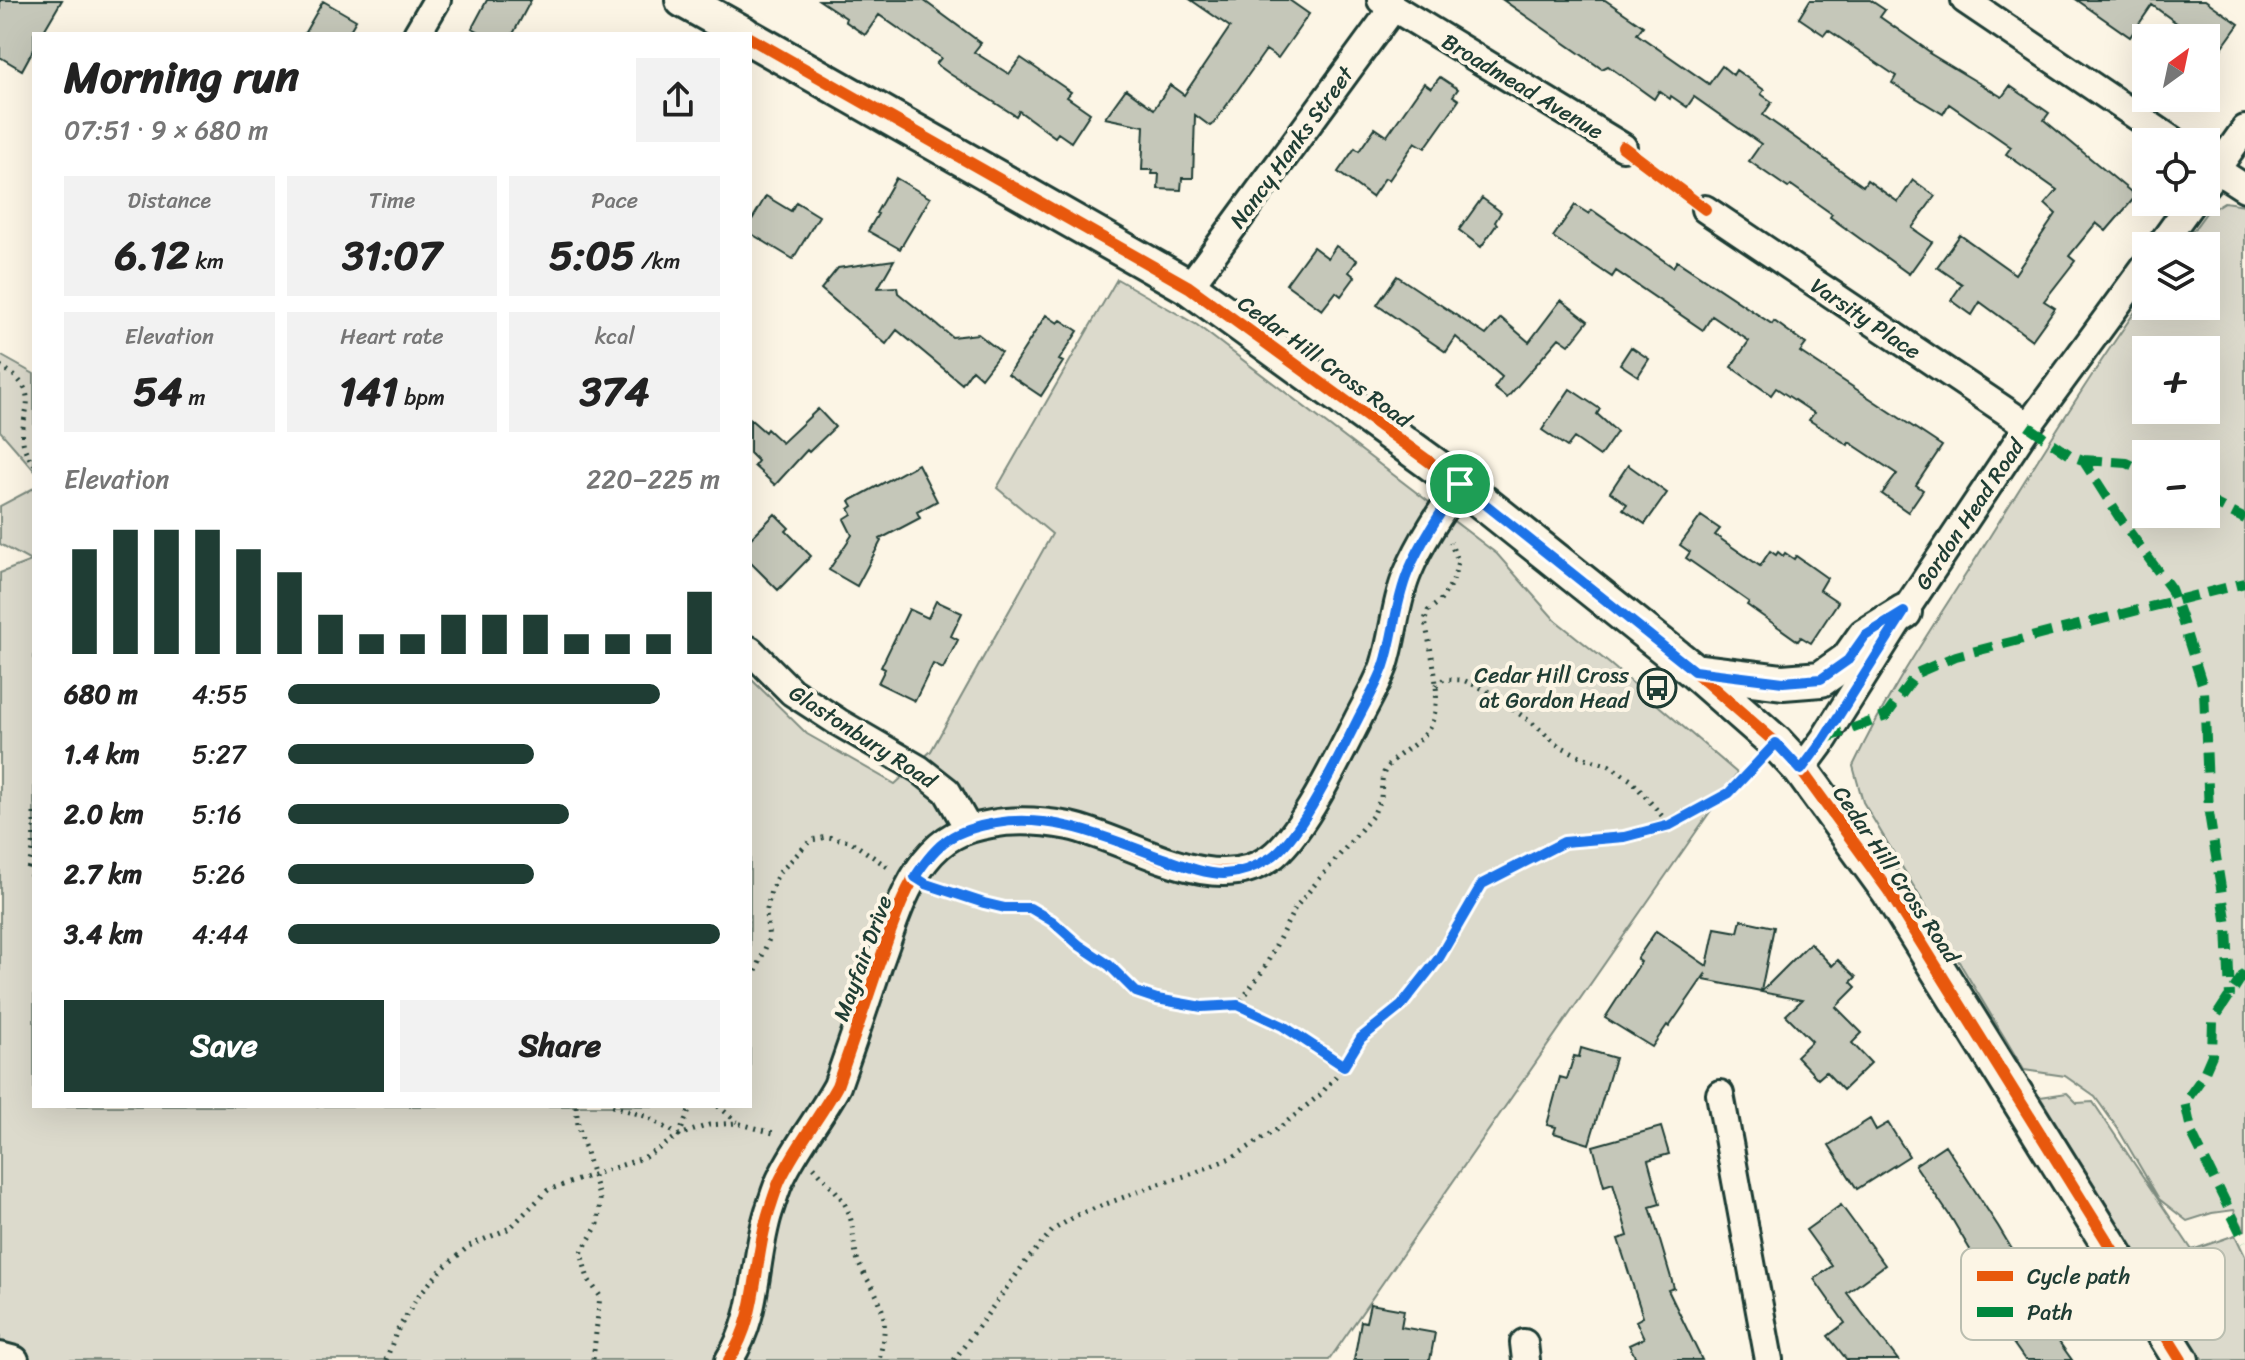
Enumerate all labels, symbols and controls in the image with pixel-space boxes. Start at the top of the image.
street label: Broadmead Avenue [1434,22,1611,150]
north arrow [2132,24,2220,112]
map controls [2132,24,2220,528]
text: Morning run [64,38,299,116]
street label: Nancy Hanks Street [1219,57,1365,237]
button: share [636,58,720,142]
text: 07:51 · 9 × 680 m [64,107,268,153]
button: locate [2132,128,2220,216]
text: Distance [128,181,211,220]
text: Time [369,181,415,220]
text: Pace [591,181,638,220]
text: 6.12 [115,220,190,291]
text: 31:07 [342,220,442,291]
text: 5:05 [549,220,635,291]
button: layers [2132,232,2220,320]
text: km [190,242,224,281]
text: /km [635,242,680,281]
street label: Varsity Place [1802,267,1929,370]
street label: Cedar Hill Cross Road [1229,285,1421,439]
text: Elevation [125,317,214,356]
text: Heart rate [340,317,444,356]
text: kcal [595,317,635,356]
button: + [2132,336,2220,424]
text: 54 [133,356,183,427]
text: 141 [339,356,399,427]
text: 374 [580,356,650,427]
text: m [183,378,205,417]
text: bpm [399,378,445,417]
street label: Gordon Head Road [1904,429,2036,598]
button: − [2132,440,2220,528]
pin [1426,450,1494,518]
text: Elevation [64,456,169,502]
text: 220–225 m [586,456,720,502]
icon: arrive [1438,462,1482,506]
place label: Cedar Hill Cross at Gordon Head [1474,656,1630,720]
bus stop icon: Cedar Hill Cross at Gordon Head [1636,667,1678,709]
text: 680 m [64,671,138,717]
text: 4:55 [192,671,248,717]
street label: Glastonbury Road [781,674,946,800]
text: 1.4 km [64,731,140,777]
text: 5:27 [192,731,246,777]
street label: Cedar Hill Cross Road [1822,777,1972,972]
text: 2.0 km [64,791,144,837]
text: 5:16 [192,791,242,837]
text: 2.7 km [64,851,142,897]
text: 5:26 [192,851,246,897]
street label: Mayfair Drive [822,890,903,1027]
text: 3.4 km [64,911,143,957]
text: 4:44 [192,911,249,957]
button: Save [64,1000,384,1092]
button: Share [400,1000,720,1092]
legend [1961,1248,2225,1340]
text: Cycle path [2027,1257,2130,1296]
text: Path [2027,1293,2073,1332]

